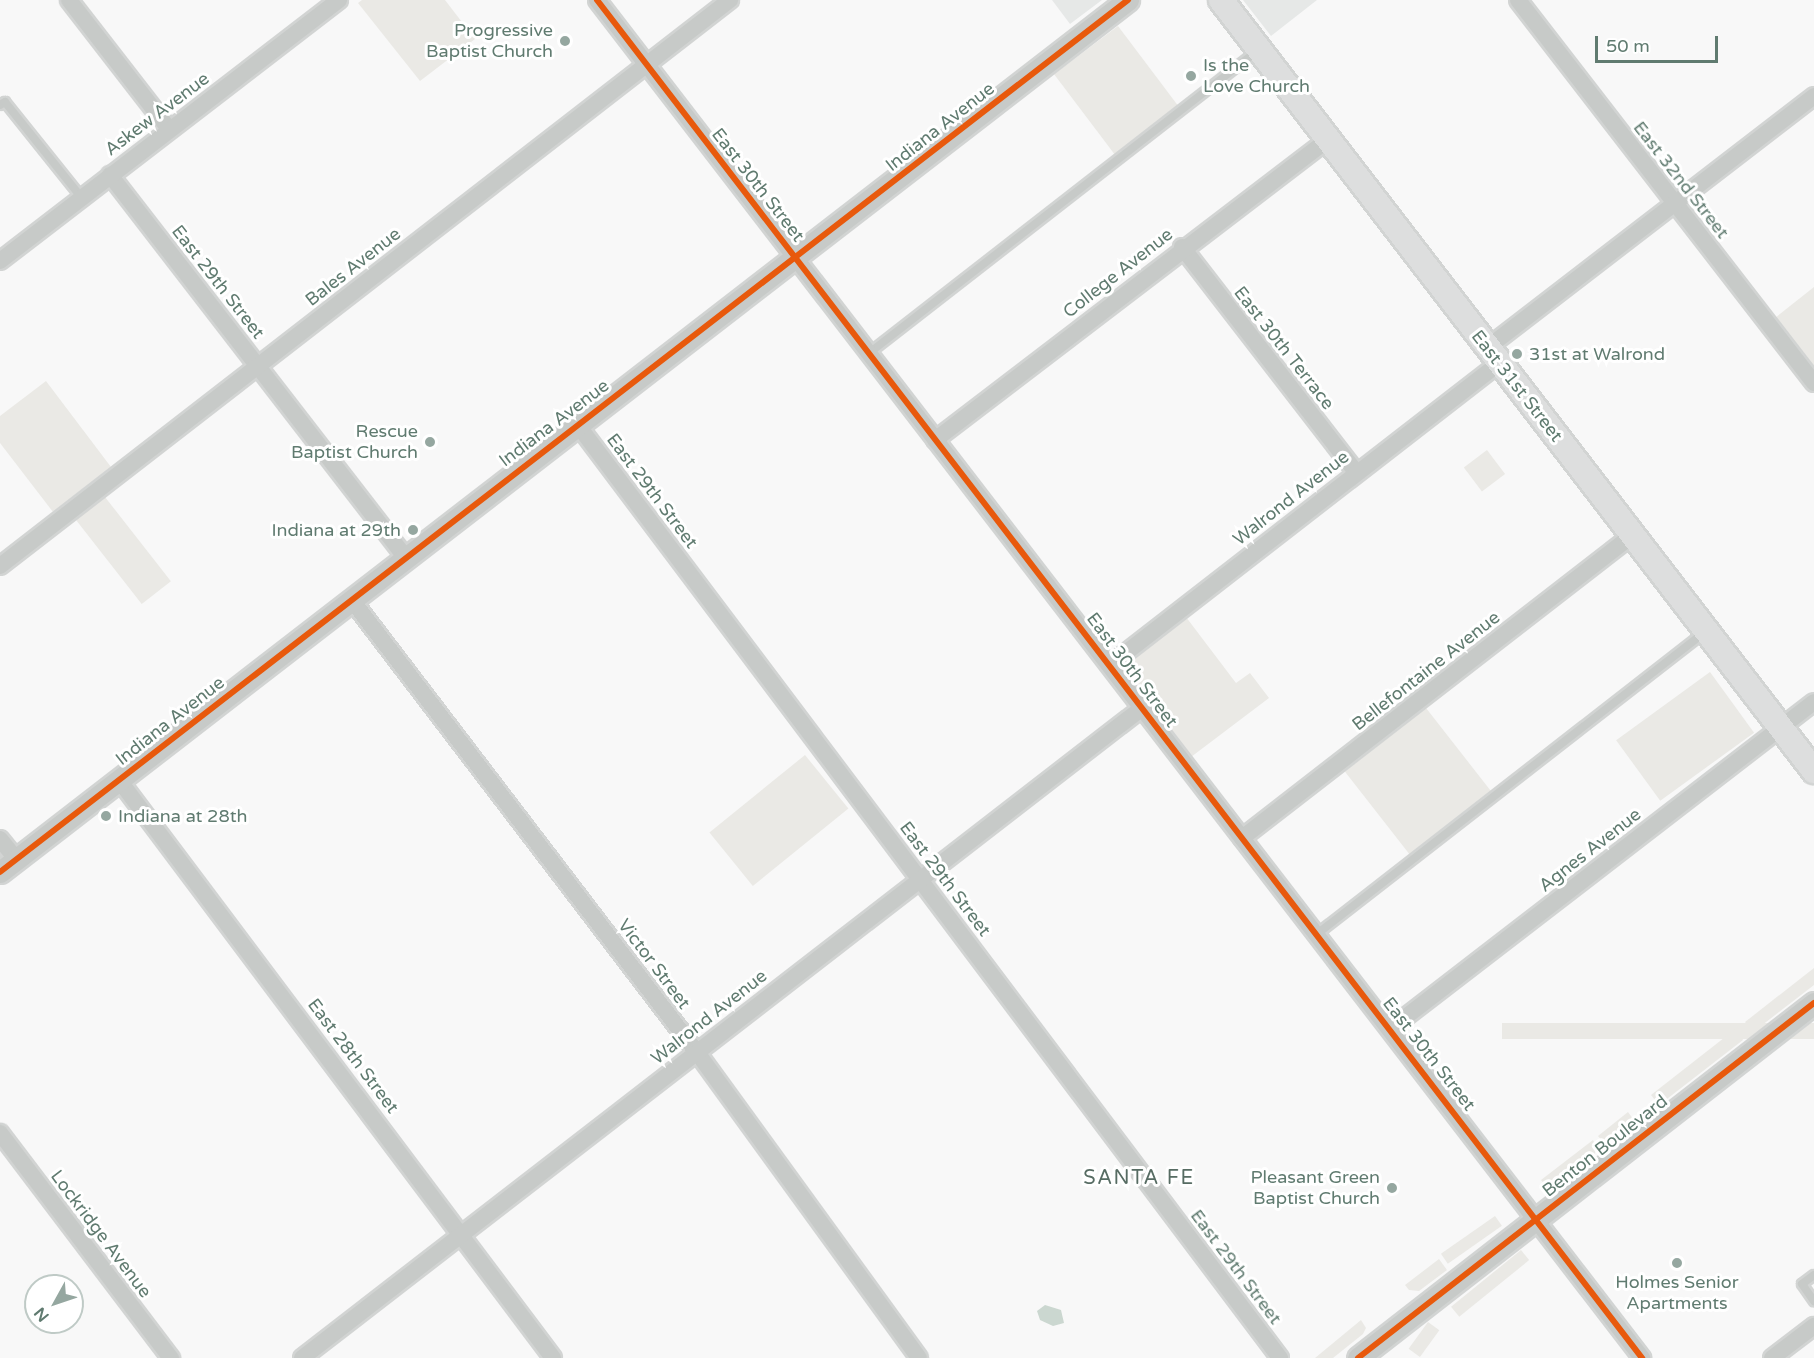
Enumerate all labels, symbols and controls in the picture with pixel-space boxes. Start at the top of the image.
place label: Progressive Baptist Church [426,20,553,63]
scale bar [1598,24,1721,62]
marker: Progressive Baptist Church [558,34,572,48]
text: 50 m [1606,35,1650,57]
place label: Is the Love Church [1203,55,1310,98]
street label: Askew Avenue [101,68,213,160]
marker: Is the Love Church [1184,69,1198,83]
street label: Indiana Avenue [881,78,999,176]
street label: East 32nd Street [1629,117,1733,243]
street label: East 30th Street [707,124,809,246]
street label: East 29th Street [167,221,269,343]
street label: Bales Avenue [301,223,405,311]
street label: College Avenue [1059,224,1177,322]
street label: East 30th Terrace [1229,282,1339,414]
street label: East 31st Street [1467,326,1567,446]
place label: 31st at Walrond [1529,343,1665,365]
marker: 31st at Walrond [1510,347,1524,361]
street label: Indiana Avenue [495,375,613,471]
place label: Rescue Baptist Church [291,421,418,464]
street label: East 29th Street [602,429,702,553]
marker: Rescue Baptist Church [423,435,437,449]
street label: Walrond Avenue [1229,446,1353,550]
place label: Indiana at 29th [271,519,401,541]
marker: Indiana at 29th [406,523,420,537]
street label: Bellefontaine Avenue [1348,607,1504,735]
street label: East 30th Street [1082,608,1182,732]
street label: Indiana Avenue [111,672,229,770]
street label: Agnes Avenue [1535,803,1645,897]
place label: Indiana at 28th [118,805,248,827]
marker: Indiana at 28th [99,809,113,823]
street label: East 29th Street [895,817,995,941]
street label: Victor Street [613,915,695,1013]
street label: Walrond Avenue [647,965,771,1069]
street label: East 30th Street [1378,993,1480,1115]
street label: East 28th Street [303,994,403,1118]
street label: Benton Boulevard [1538,1090,1672,1202]
street label: Lockridge Avenue [46,1166,156,1302]
district label: SANTA FE [1083,1166,1195,1190]
place label: Pleasant Green Baptist Church [1251,1167,1380,1210]
marker: Pleasant Green Baptist Church [1385,1181,1399,1195]
street label: East 29th Street [1186,1205,1286,1329]
marker: Holmes Senior Apartments [1670,1256,1684,1270]
place label: Holmes Senior Apartments [1615,1272,1739,1314]
north arrow [24,1274,84,1334]
text: N [30,1303,54,1326]

